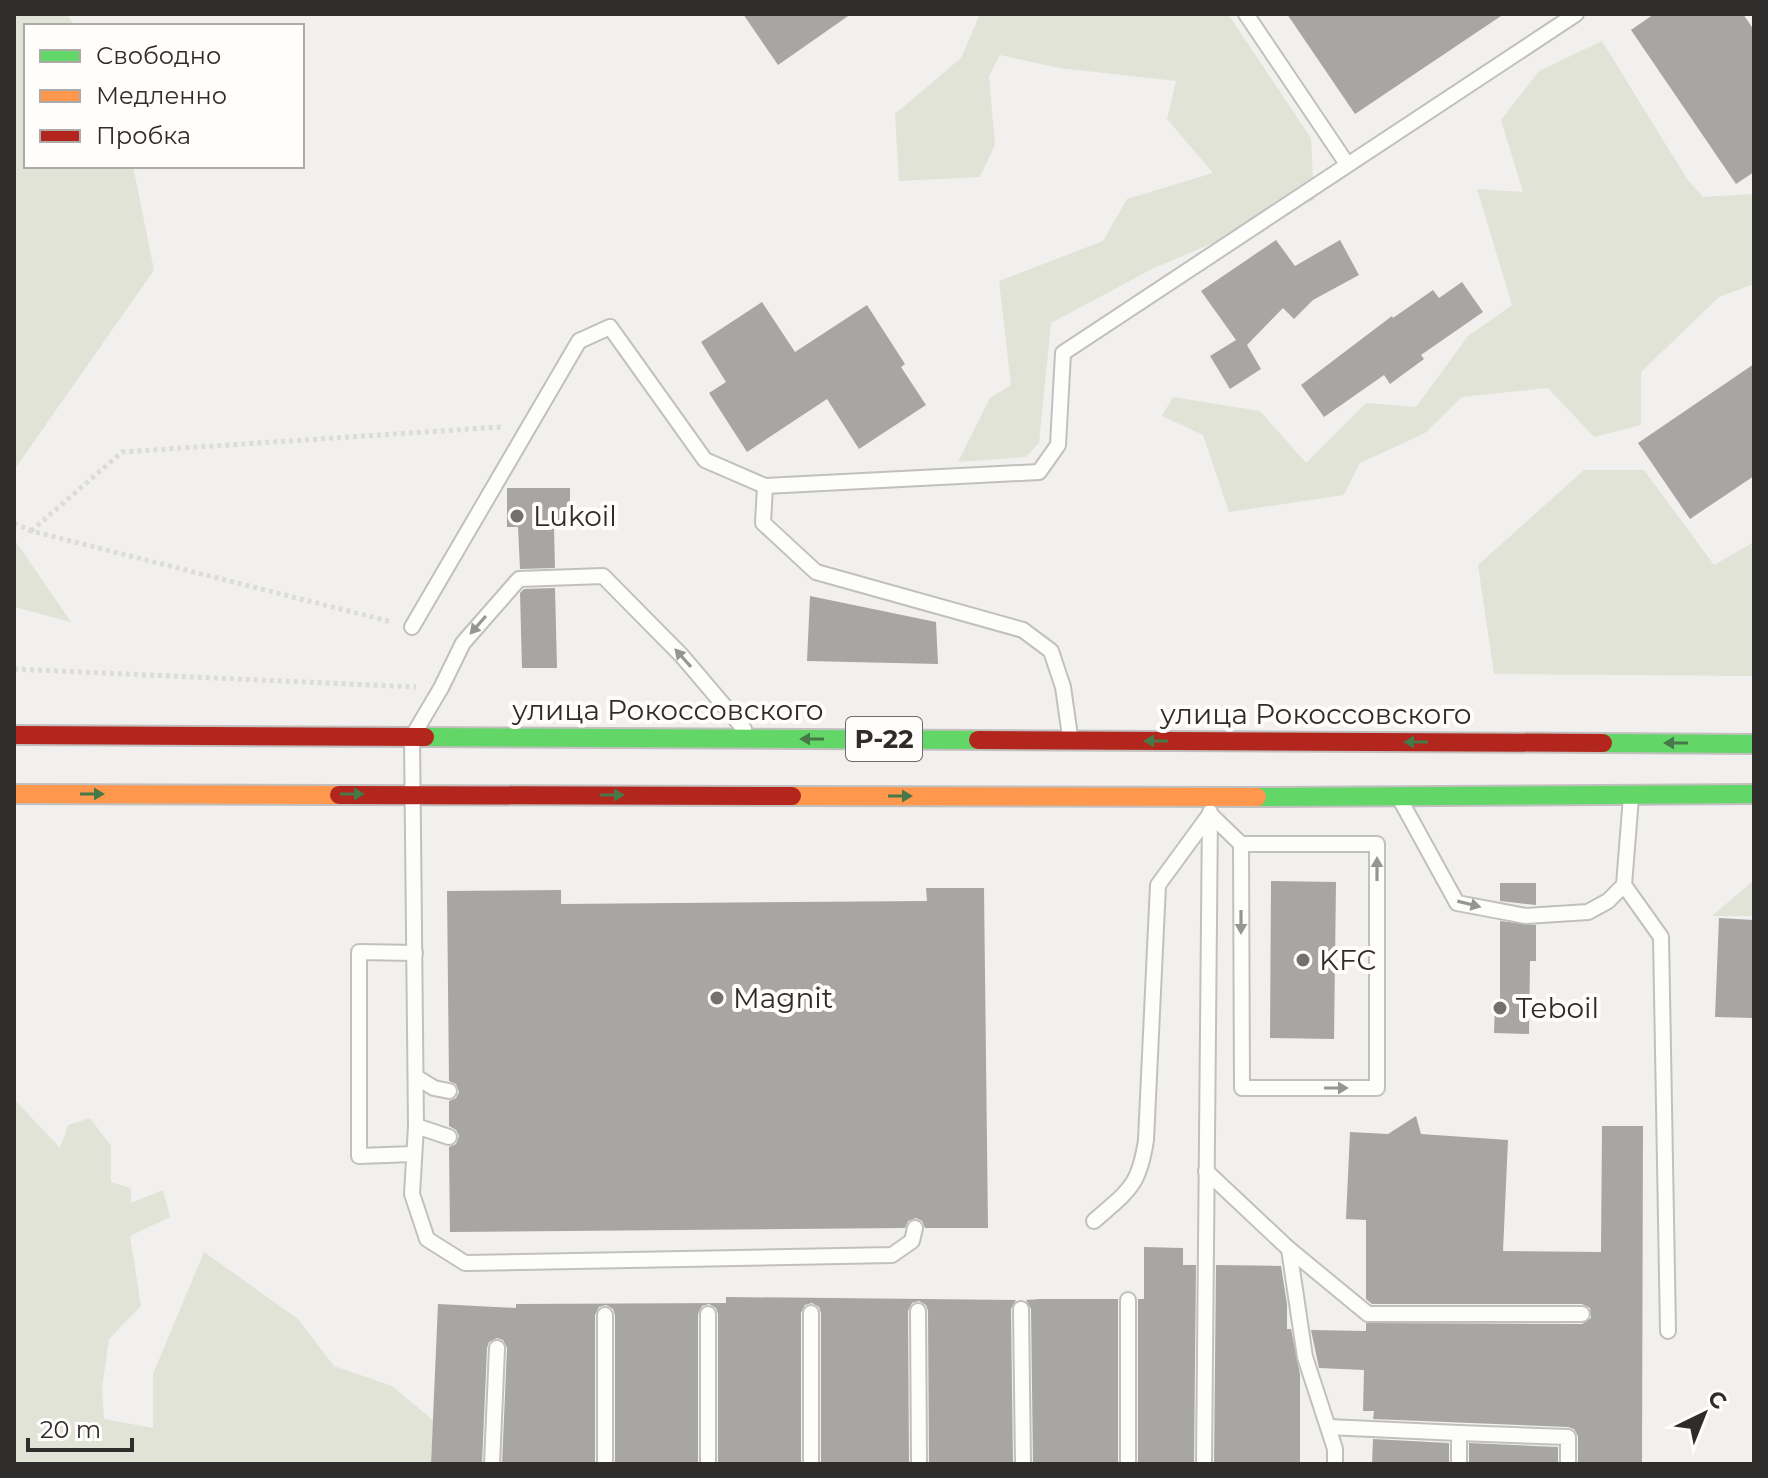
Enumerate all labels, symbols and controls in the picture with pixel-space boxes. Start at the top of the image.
legend [24,24,304,168]
text: Свободно [96,41,221,70]
text: Медленно [96,81,227,110]
text: Пробка [96,121,191,150]
place label: Lukoil [533,499,617,533]
marker: Lukoil [508,507,526,525]
one-way arrow [470,615,487,635]
one-way arrow [675,649,693,668]
street label: улица Рокоссовского [511,693,824,727]
street label: улица Рокоссовского [1159,697,1472,731]
road number: Р-22 [846,717,922,761]
one-way arrow [799,733,824,745]
one-way arrow [1143,735,1168,747]
one-way arrow [1403,736,1428,748]
one-way arrow [1663,737,1688,749]
one-way arrow [80,788,105,800]
one-way arrow [340,788,365,800]
one-way arrow [600,789,625,801]
one-way arrow [888,790,913,802]
one-way arrow [1371,856,1383,881]
one-way arrow [1457,899,1482,911]
one-way arrow [1235,910,1247,935]
place label: KFC [1319,943,1376,977]
marker: KFC [1294,951,1312,969]
place label: Magnit [733,981,833,1015]
marker: Magnit [708,989,726,1007]
place label: Teboil [1516,991,1599,1025]
marker: Teboil [1491,999,1509,1017]
one-way arrow [1324,1082,1349,1094]
north arrow [1664,1374,1744,1454]
text: С [1702,1384,1732,1415]
scale bar [28,1402,132,1452]
text: 20 m [40,1415,101,1444]

